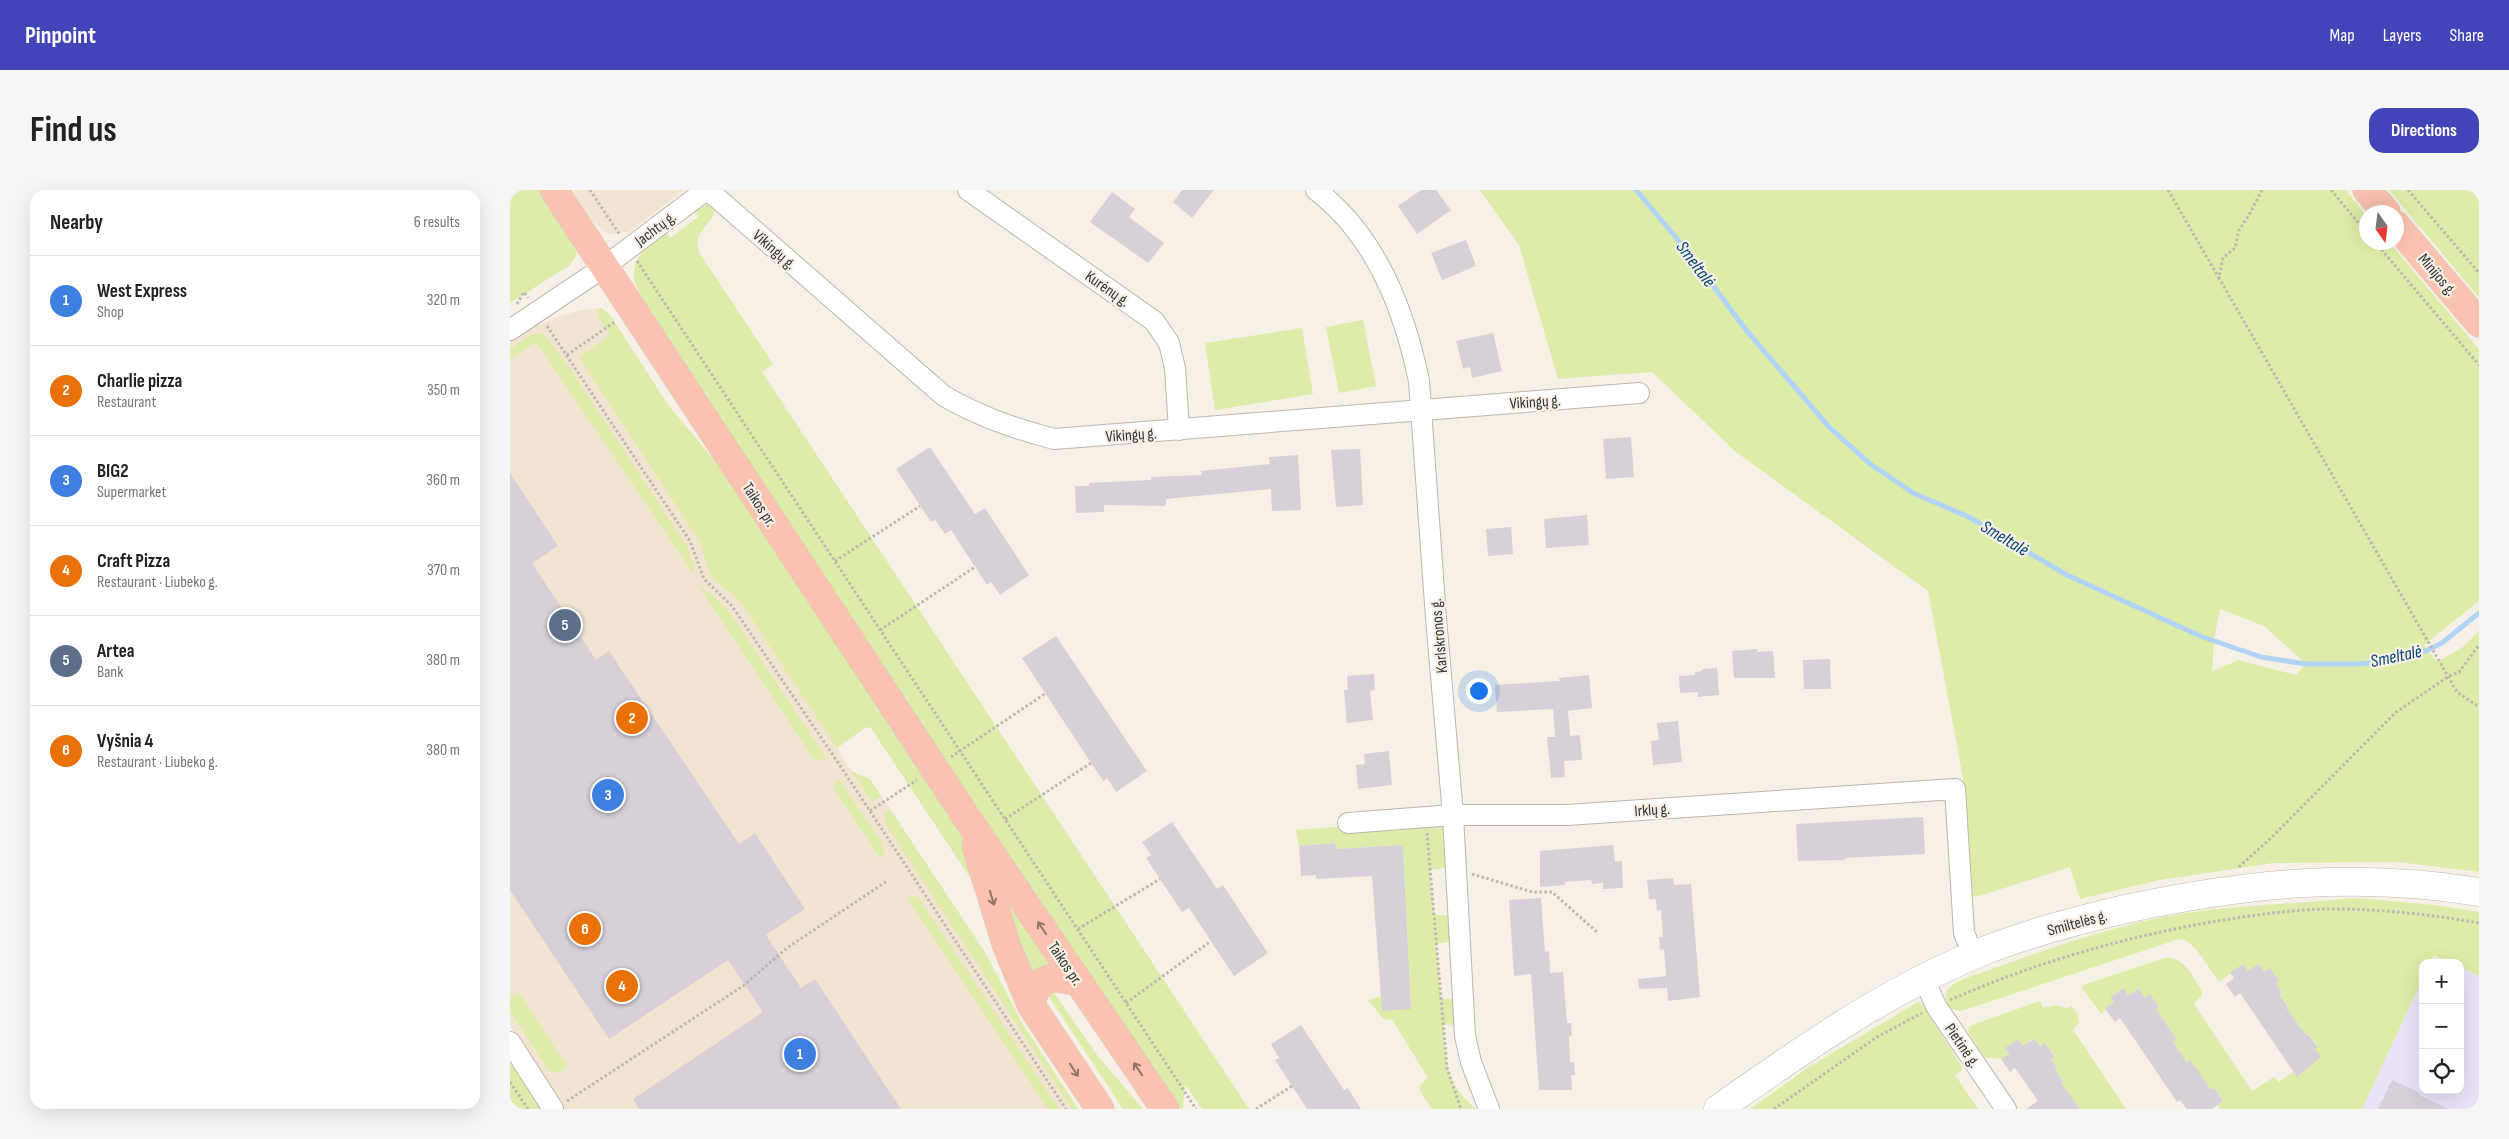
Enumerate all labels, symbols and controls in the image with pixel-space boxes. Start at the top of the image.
text: Pinpoint [25,21,96,50]
text: Map [2330,25,2355,46]
text: Layers [2383,25,2422,46]
text: Share [2450,25,2484,46]
button: Directions [2369,108,2479,153]
text: Find us [30,109,117,152]
north arrow [2359,205,2404,250]
street label: Jachtų g. [631,208,680,251]
text: Nearby [50,210,103,235]
text: 6 results [414,213,460,232]
street label: Vikingų g. [748,226,800,274]
water label: Smeltalė [1672,237,1720,291]
street label: Minijos g. [2414,250,2460,300]
street label: Kurėnų g. [1081,267,1133,311]
text: West Express [97,280,187,303]
text: 1 [63,291,69,310]
text: 320 m [427,291,460,310]
text: Shop [97,303,124,322]
text: Charlie pizza [97,370,182,393]
text: 2 [62,381,70,400]
text: 350 m [427,381,460,400]
street label: Vikingų g. [1509,391,1561,414]
text: Restaurant [97,393,156,412]
street label: Vikingų g. [1105,424,1157,447]
text: BIG2 [97,460,129,483]
text: 3 [62,471,70,490]
text: 360 m [426,471,460,490]
street label: Taikos pr. [738,479,780,530]
text: Supermarket [97,483,166,502]
water label: Smeltalė [1977,516,2032,561]
text: Craft Pizza [97,550,170,573]
text: 4 [62,561,70,580]
text: 370 m [427,561,460,580]
text: Restaurant · Liubeko g. [97,573,218,592]
street label: Karlskronos g. [1427,598,1452,674]
pin: 5 [549,606,581,644]
text: Artea [97,640,135,663]
water label: Smeltalė [2368,641,2424,672]
text: 5 [62,651,70,670]
text: 380 m [426,651,460,670]
text: Bank [97,663,123,682]
your location [1466,678,1492,704]
pin: 2 [616,699,648,737]
text: Vyšnia 4 [97,730,153,753]
text: 6 [62,741,70,760]
text: 380 m [426,741,460,760]
text: Restaurant · Liubeko g. [97,753,218,772]
pin: 3 [592,776,624,814]
street label: Irklų g. [1634,800,1670,821]
one-way arrow [988,890,997,905]
street label: Smiltelės g. [2045,906,2109,941]
pin: 6 [569,910,601,948]
one-way arrow [1037,921,1047,935]
street label: Taikos pr. [1043,938,1086,989]
map controls [2419,959,2464,1094]
button: + [2419,959,2464,1004]
pin: 4 [606,967,638,1005]
button: − [2419,1004,2464,1049]
street label: Pietinė g. [1940,1020,1983,1072]
pin: 1 [784,1035,816,1073]
button: locate [2419,1049,2464,1094]
one-way arrow [1133,1062,1143,1076]
one-way arrow [1069,1063,1080,1077]

